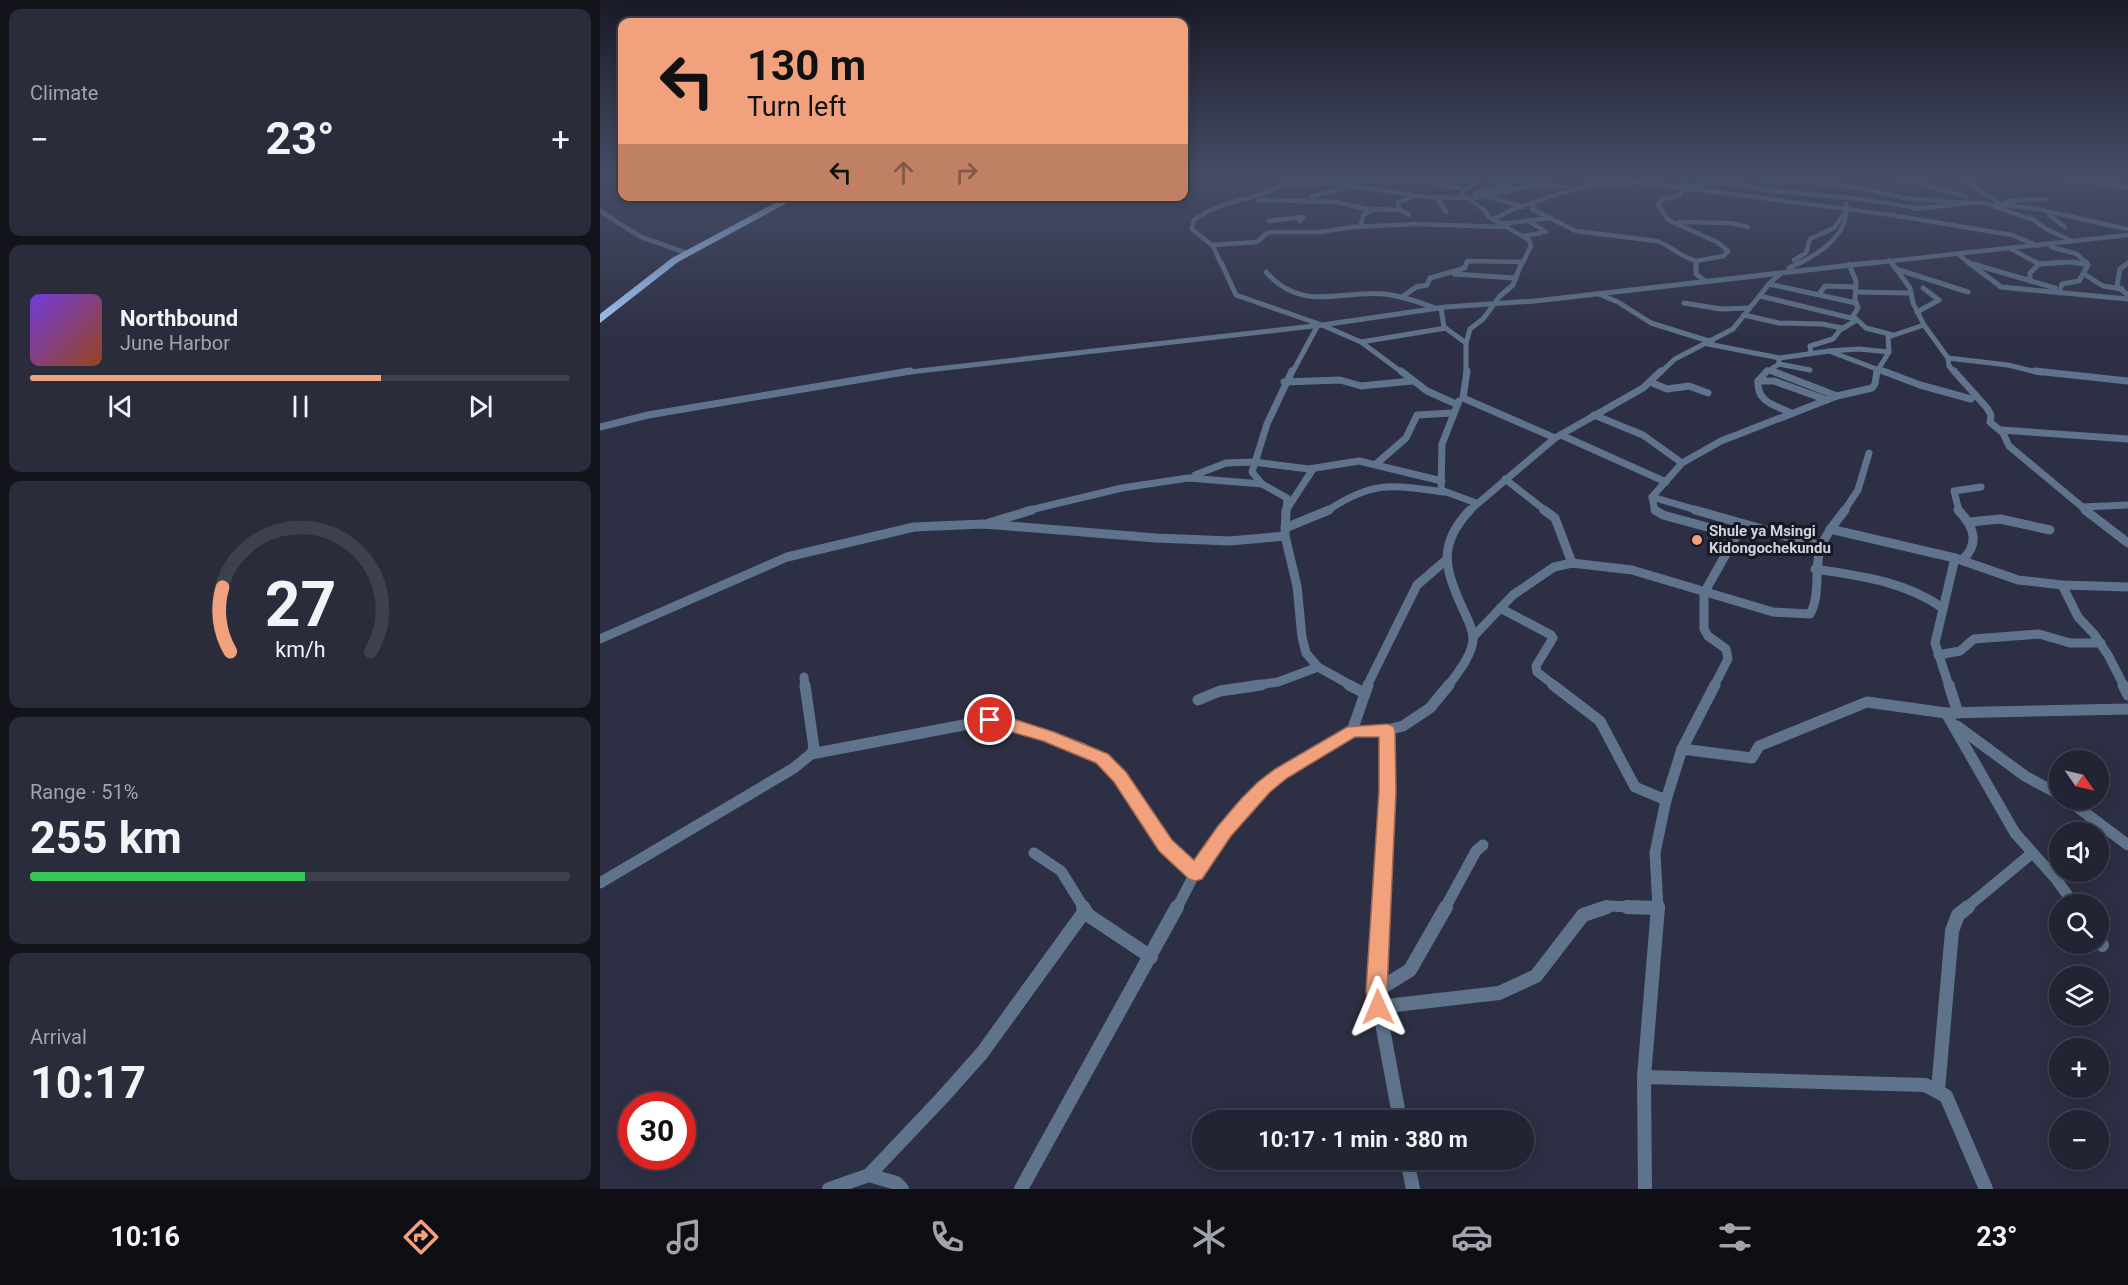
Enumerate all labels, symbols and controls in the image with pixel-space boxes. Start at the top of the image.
text: 130 m [747,41,866,90]
icon: left [648,42,726,120]
text: Climate [30,81,98,105]
text: Turn left [747,91,847,123]
text: 23° [265,112,335,165]
text: − [30,120,49,159]
text: + [551,120,570,159]
icon: left [824,156,857,189]
icon: ahead [887,156,920,189]
icon: right [950,156,983,189]
text: Northbound [120,306,238,331]
text: June Harbor [120,331,230,355]
icon: previous [104,390,137,423]
icon: pause [284,390,317,423]
icon: next [464,390,497,423]
place label: Shule ya Msingi Kidongochekundu [1709,522,1831,557]
marker: Shule ya Msingi Kidongochekundu [1690,533,1704,547]
text: 27 [264,568,336,641]
text: km/h [275,637,325,662]
pin [964,694,1015,745]
icon: arrive [973,703,1006,736]
north arrow [2049,750,2109,810]
map controls [2049,750,2109,1170]
text: Range · 51% [30,780,138,804]
text: 255 km [30,811,182,864]
button: sound [2049,822,2109,882]
button: search [2049,894,2109,954]
button: layers [2049,966,2109,1026]
position arrow [1346,975,1410,1039]
text: Arrival [30,1025,87,1049]
button: + [2049,1038,2109,1098]
text: 10:17 [30,1056,146,1109]
speed limit sign: 30 [618,1092,696,1170]
button: − [2049,1110,2109,1170]
text: 10:17 · 1 min · 380 m [1258,1127,1468,1152]
icon: directions [400,1216,442,1258]
icon: music [663,1216,705,1258]
icon: phone [926,1216,968,1258]
icon: climate [1188,1216,1230,1258]
icon: car [1451,1216,1493,1258]
icon: filters [1714,1216,1756,1258]
text: 10:16 [110,1221,180,1253]
text: 23° [1976,1221,2018,1253]

